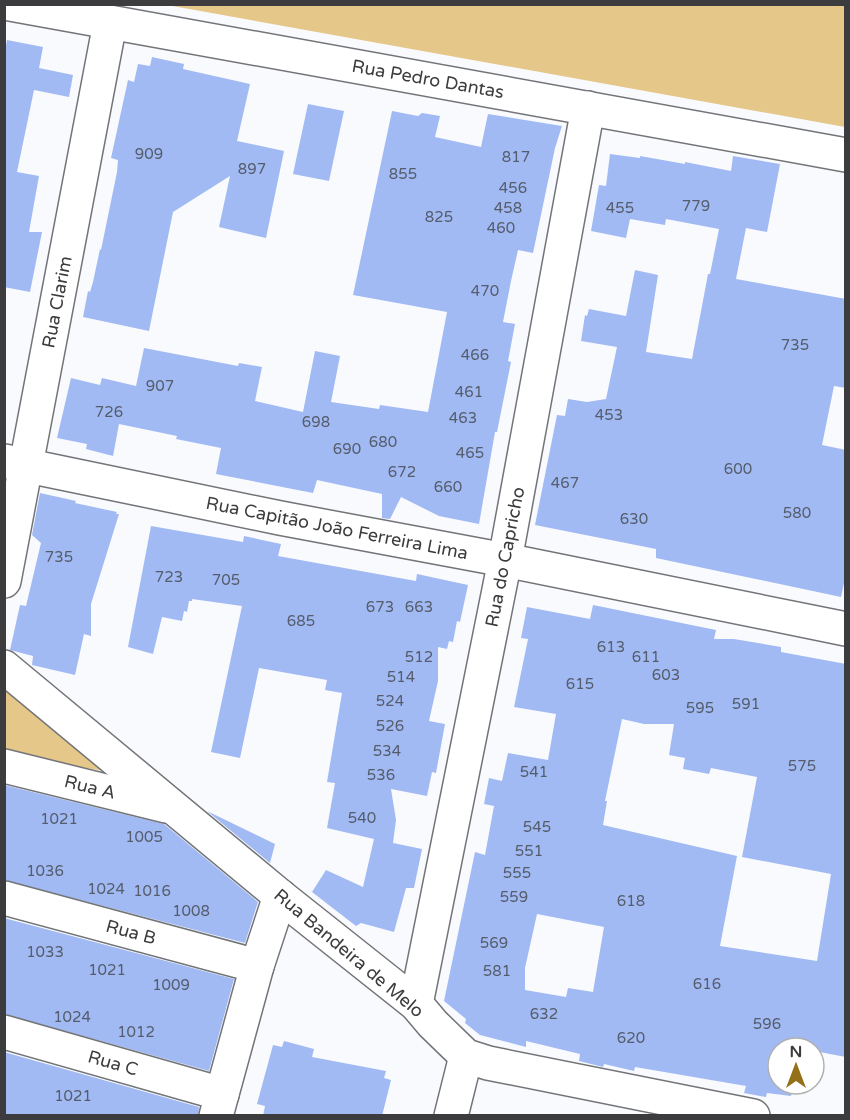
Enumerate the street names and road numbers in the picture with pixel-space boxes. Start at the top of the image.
street label: Rua Pedro Dantas [350,55,506,103]
street label: Rua Clarim [37,254,77,350]
street label: Rua do Capricho [481,485,529,629]
street label: Rua Capitão João Ferreira Lima [204,492,470,564]
street label: Rua A [62,770,118,804]
street label: Rua Bandeira de Melo [270,884,428,1022]
street label: Rua B [103,915,159,949]
street label: Rua C [85,1045,141,1081]

